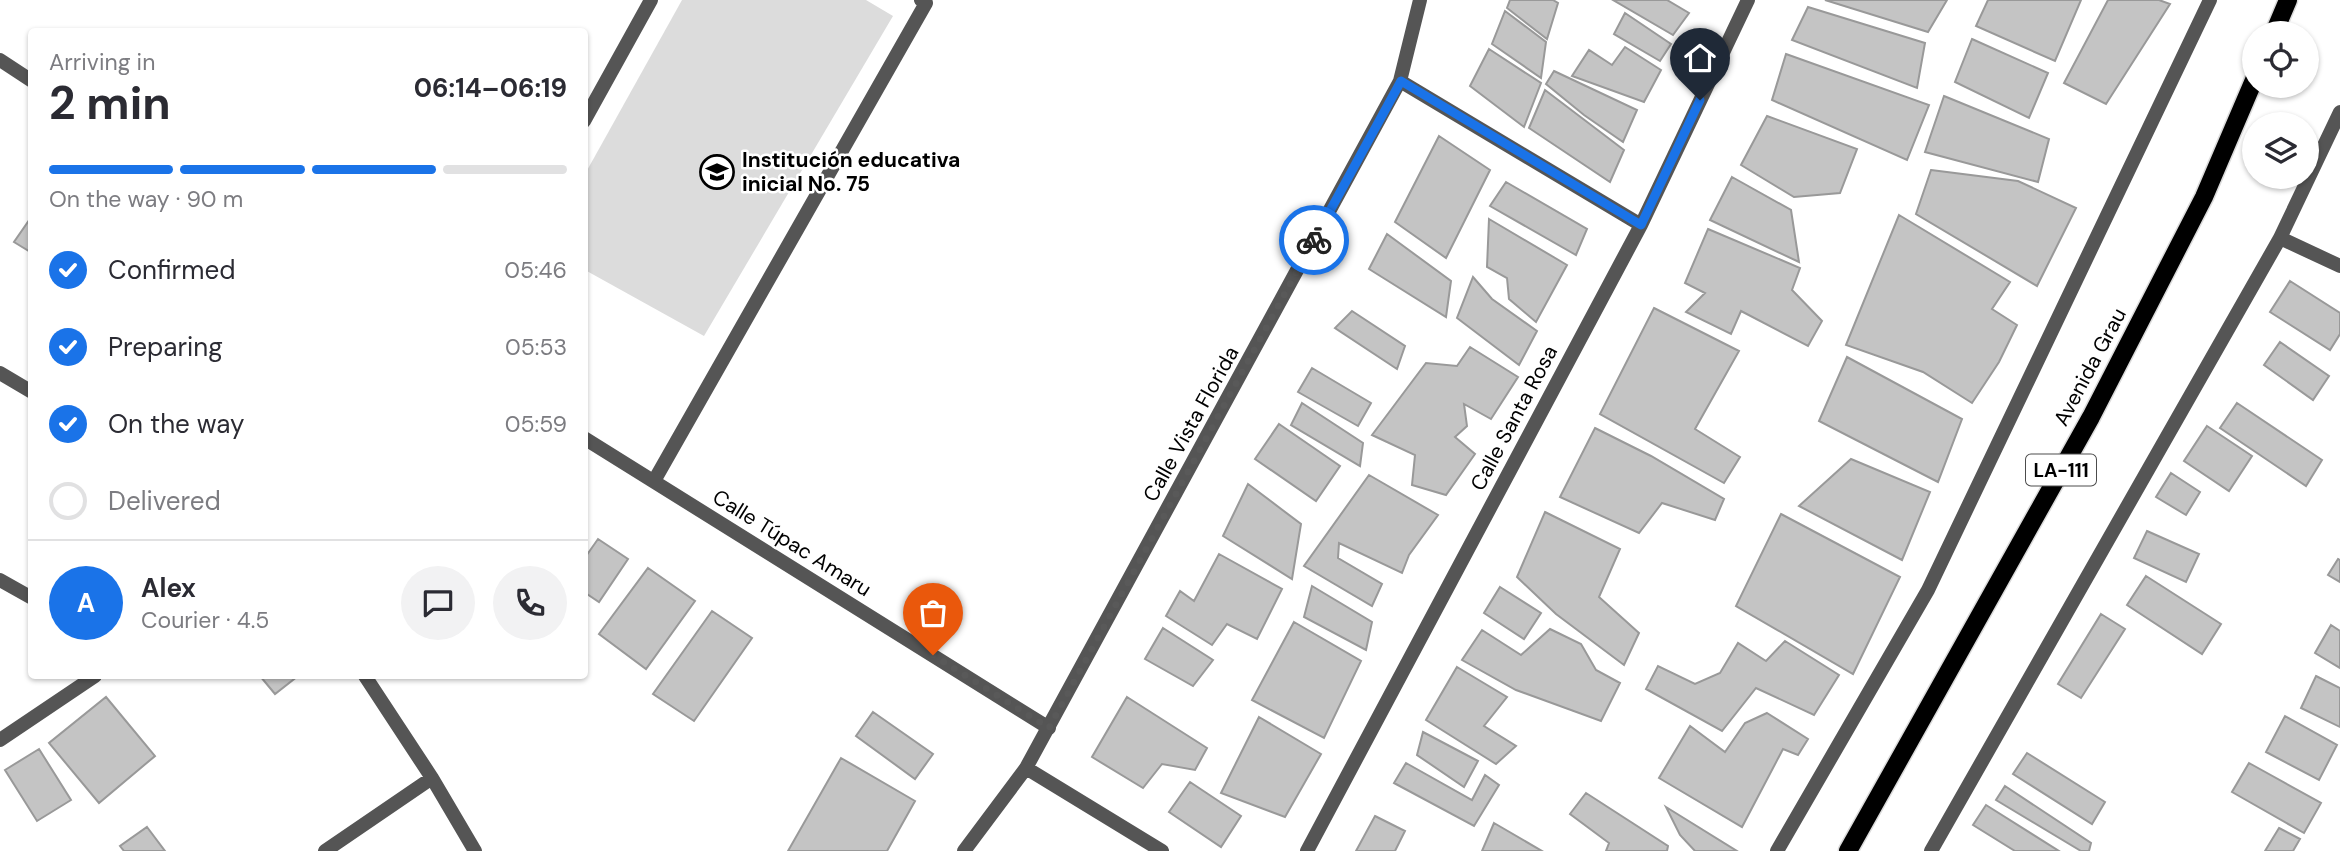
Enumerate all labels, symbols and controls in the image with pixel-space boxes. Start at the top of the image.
map controls [2242,21,2319,189]
button: locate [2242,21,2319,98]
pin [1670,28,1730,100]
icon: home [1681,39,1719,77]
text: Arriving in [49,47,155,77]
text: 06:14–06:19 [414,71,567,105]
text: 2 min [49,73,171,133]
button: layers [2242,112,2319,189]
place label: Institución educativa inicial No. 75 [742,146,960,198]
school or university icon: Institución educativa inicial No. 75 [698,153,736,191]
text: On the way · 90 m [49,184,243,214]
courier [1279,205,1349,275]
icon: bike [1295,221,1333,259]
icon: check [49,251,87,289]
text: Confirmed [108,253,235,287]
text: 05:46 [504,255,567,285]
street label: Avenida Grau [2047,303,2133,431]
icon: check [49,328,87,366]
text: Preparing [108,330,223,364]
text: 05:53 [505,332,567,362]
street label: Calle Vista Florida [1137,341,1245,507]
street label: Calle Santa Rosa [1464,341,1564,495]
icon: check [49,405,87,443]
text: On the way [108,407,244,441]
text: 05:59 [505,409,567,439]
road number: LA-111 [2026,454,2096,485]
street label: Calle Túpac Amaru [707,483,877,603]
text: Delivered [108,484,221,518]
button: chat [401,566,475,640]
button: phone [493,566,567,640]
text: Alex [141,571,196,605]
pin [903,583,963,655]
text: A [77,586,95,620]
icon: bag [914,594,952,632]
text: Courier · 4.5 [141,605,269,635]

